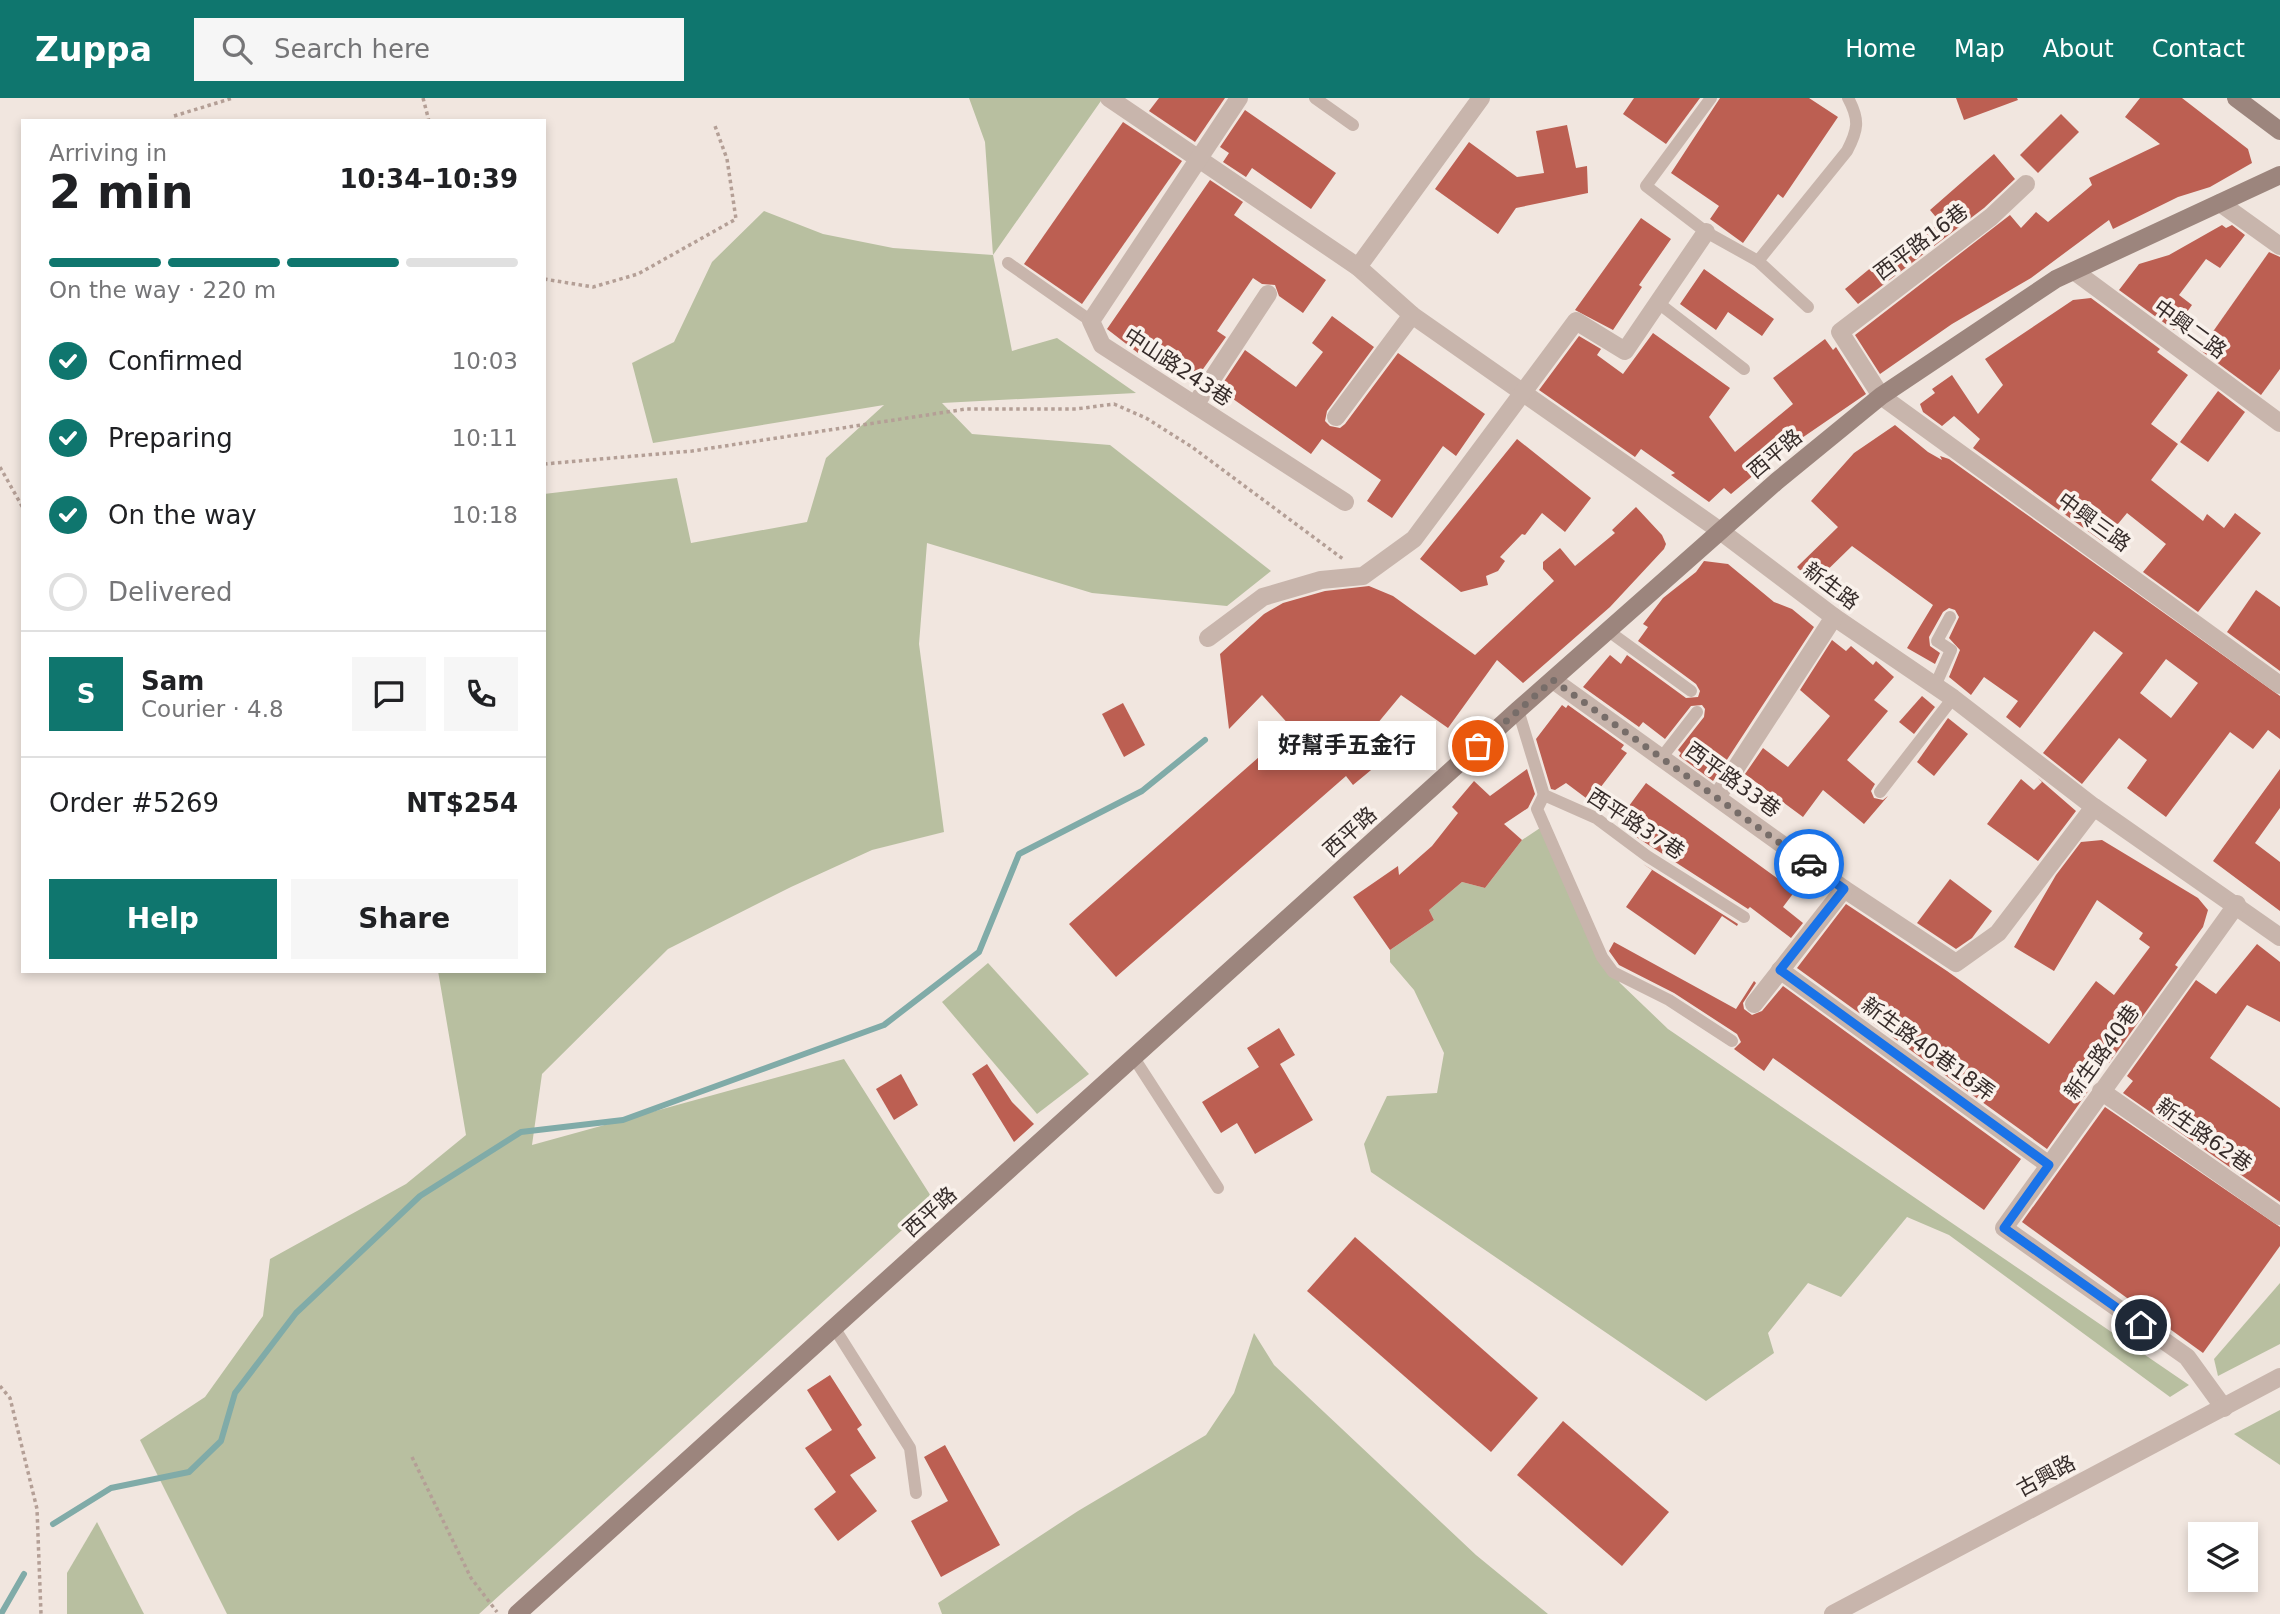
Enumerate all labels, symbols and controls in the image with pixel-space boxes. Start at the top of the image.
search box [194,18,684,81]
text: Zuppa [35,30,152,69]
icon: search [218,30,256,68]
text: Search here [274,34,430,64]
text: Home [1845,35,1916,63]
text: Map [1954,35,2005,63]
text: About [2043,35,2114,63]
text: Contact [2152,35,2245,63]
text: Arriving in [49,140,167,166]
text: 10:34–10:39 [339,164,518,194]
text: 2 min [49,165,193,219]
street label: 西平路16巷 [1870,199,1972,285]
text: On the way · 220 m [49,277,276,303]
street label: 中興二路 [2149,295,2231,363]
street label: 中山路243巷 [1119,323,1237,411]
icon: check [49,342,87,380]
text: Confirmed [108,346,243,376]
text: 10:03 [452,348,518,374]
icon: check [49,419,87,457]
text: Preparing [108,423,233,453]
text: 10:11 [452,425,518,451]
street label: 西平路 [1743,425,1807,483]
street label: 中興三路 [2053,488,2135,556]
icon: check [49,496,87,534]
text: On the way [108,500,257,530]
text: 10:18 [452,502,518,528]
street label: 新生路 [1799,557,1863,615]
text: Delivered [108,577,232,607]
button: chat [352,657,426,731]
button: phone [444,657,518,731]
text: Sam [141,666,204,696]
text: S [77,679,95,709]
text: Courier · 4.8 [141,696,284,722]
pin [1448,716,1508,776]
callout: 好幫手五金行 [1258,722,1436,770]
icon: bag [1459,727,1497,765]
text: 好幫手五金行 [1278,732,1416,758]
street label: 西平路33巷 [1681,738,1785,822]
street label: 西平路37巷 [1583,784,1689,864]
text: Order #5269 [49,788,219,818]
text: NT$254 [406,788,518,818]
street label: 西平路 [1319,802,1381,862]
courier [1774,829,1844,899]
icon: car [1790,845,1828,883]
button: Help [49,879,277,959]
button: Share [291,879,518,959]
street label: 新生路40巷18弄 [1857,993,1999,1105]
street label: 新生路40巷 [2060,1000,2144,1104]
street label: 新生路62巷 [2152,1093,2256,1177]
street label: 西平路 [899,1182,961,1242]
pin [2111,1295,2171,1355]
icon: home [2122,1306,2160,1344]
street label: 古興路 [2013,1451,2079,1501]
map controls [2188,1522,2258,1592]
button: layers [2188,1522,2258,1592]

